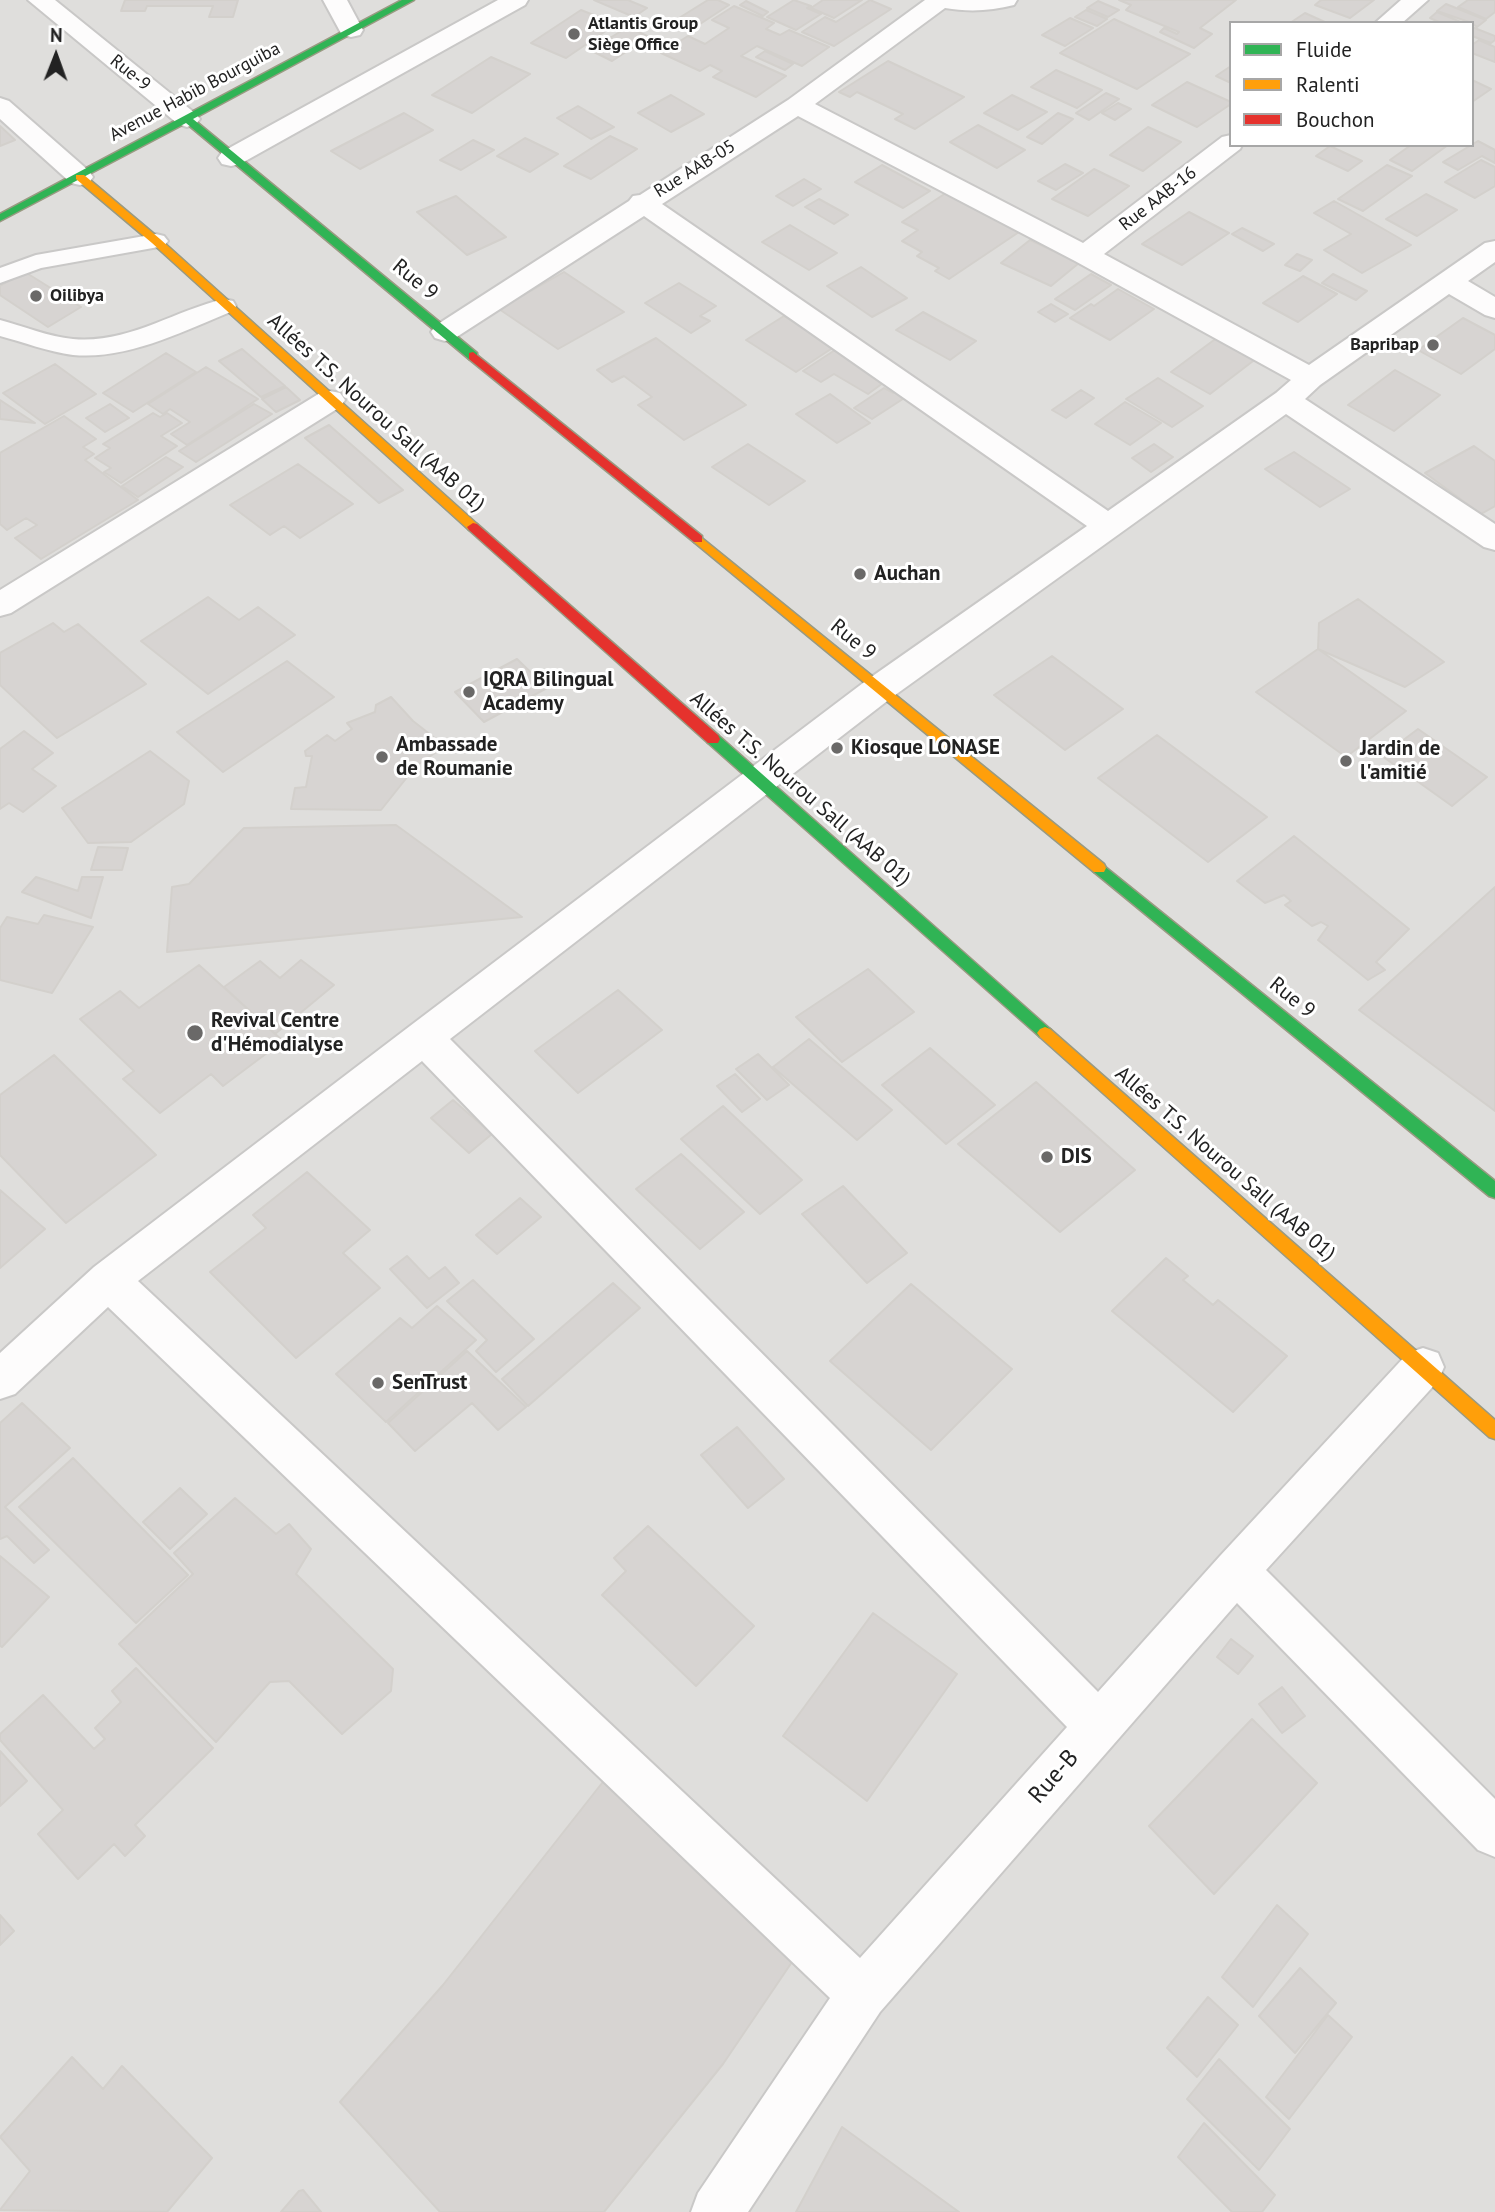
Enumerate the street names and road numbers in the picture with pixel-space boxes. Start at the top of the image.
street label: Avenue Habib Bourguiba [106,38,284,146]
street label: Rue-9 [105,50,155,96]
street label: Rue AAB-05 [650,136,740,202]
street label: Rue AAB-16 [1115,162,1201,236]
street label: Rue 9 [387,254,443,306]
street label: Allées T.S. Nourou Sall (AAB 01) [262,309,490,517]
street label: Rue 9 [825,614,881,666]
street label: Allées T.S. Nourou Sall (AAB 01) [685,686,915,892]
street label: Rue 9 [1264,972,1320,1024]
street label: Allées T.S. Nourou Sall (AAB 01) [1110,1061,1340,1267]
street label: Rue-B [1023,1744,1085,1810]

